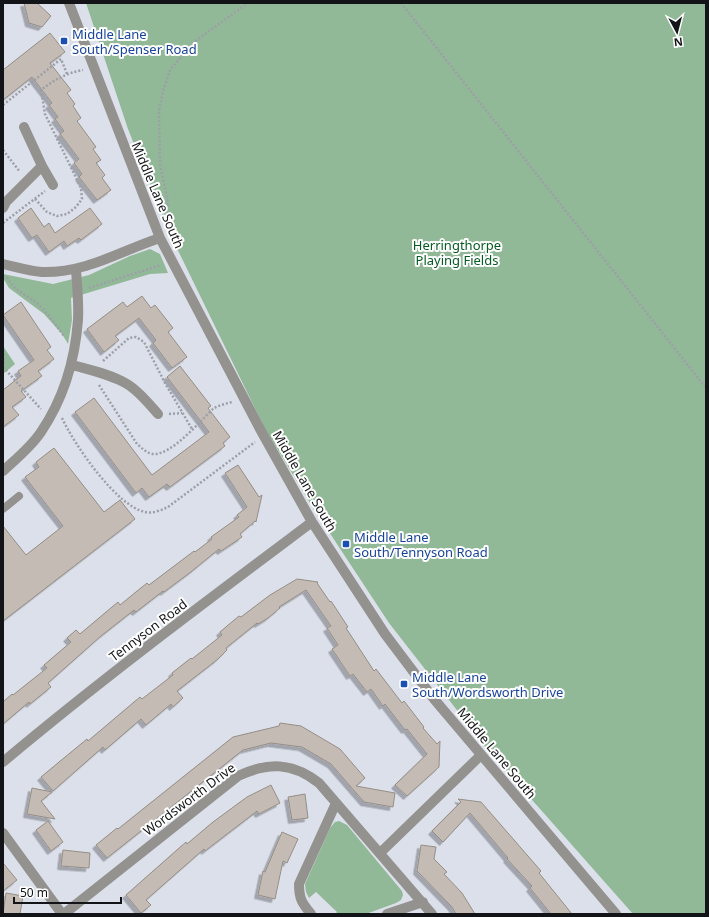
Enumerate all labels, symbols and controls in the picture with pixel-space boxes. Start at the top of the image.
north arrow [657,12,697,52]
place label: Middle Lane South/Spenser Road [72,25,197,58]
text: N [673,34,684,50]
marker: Middle Lane South/Spenser Road [59,36,69,46]
street label: Middle Lane South [127,139,189,251]
park label: Herringthorpe Playing Fields [413,236,501,269]
street label: Middle Lane South [269,427,341,535]
place label: Middle Lane South/Tennyson Road [354,528,488,561]
marker: Middle Lane South/Tennyson Road [341,539,351,549]
street label: Tennyson Road [105,595,191,665]
place label: Middle Lane South/Wordsworth Drive [412,668,563,701]
marker: Middle Lane South/Wordsworth Drive [399,679,409,689]
street label: Middle Lane South [454,704,540,802]
street label: Wordsworth Drive [139,758,239,840]
scale bar [14,879,121,905]
text: 50 m [20,884,48,901]

